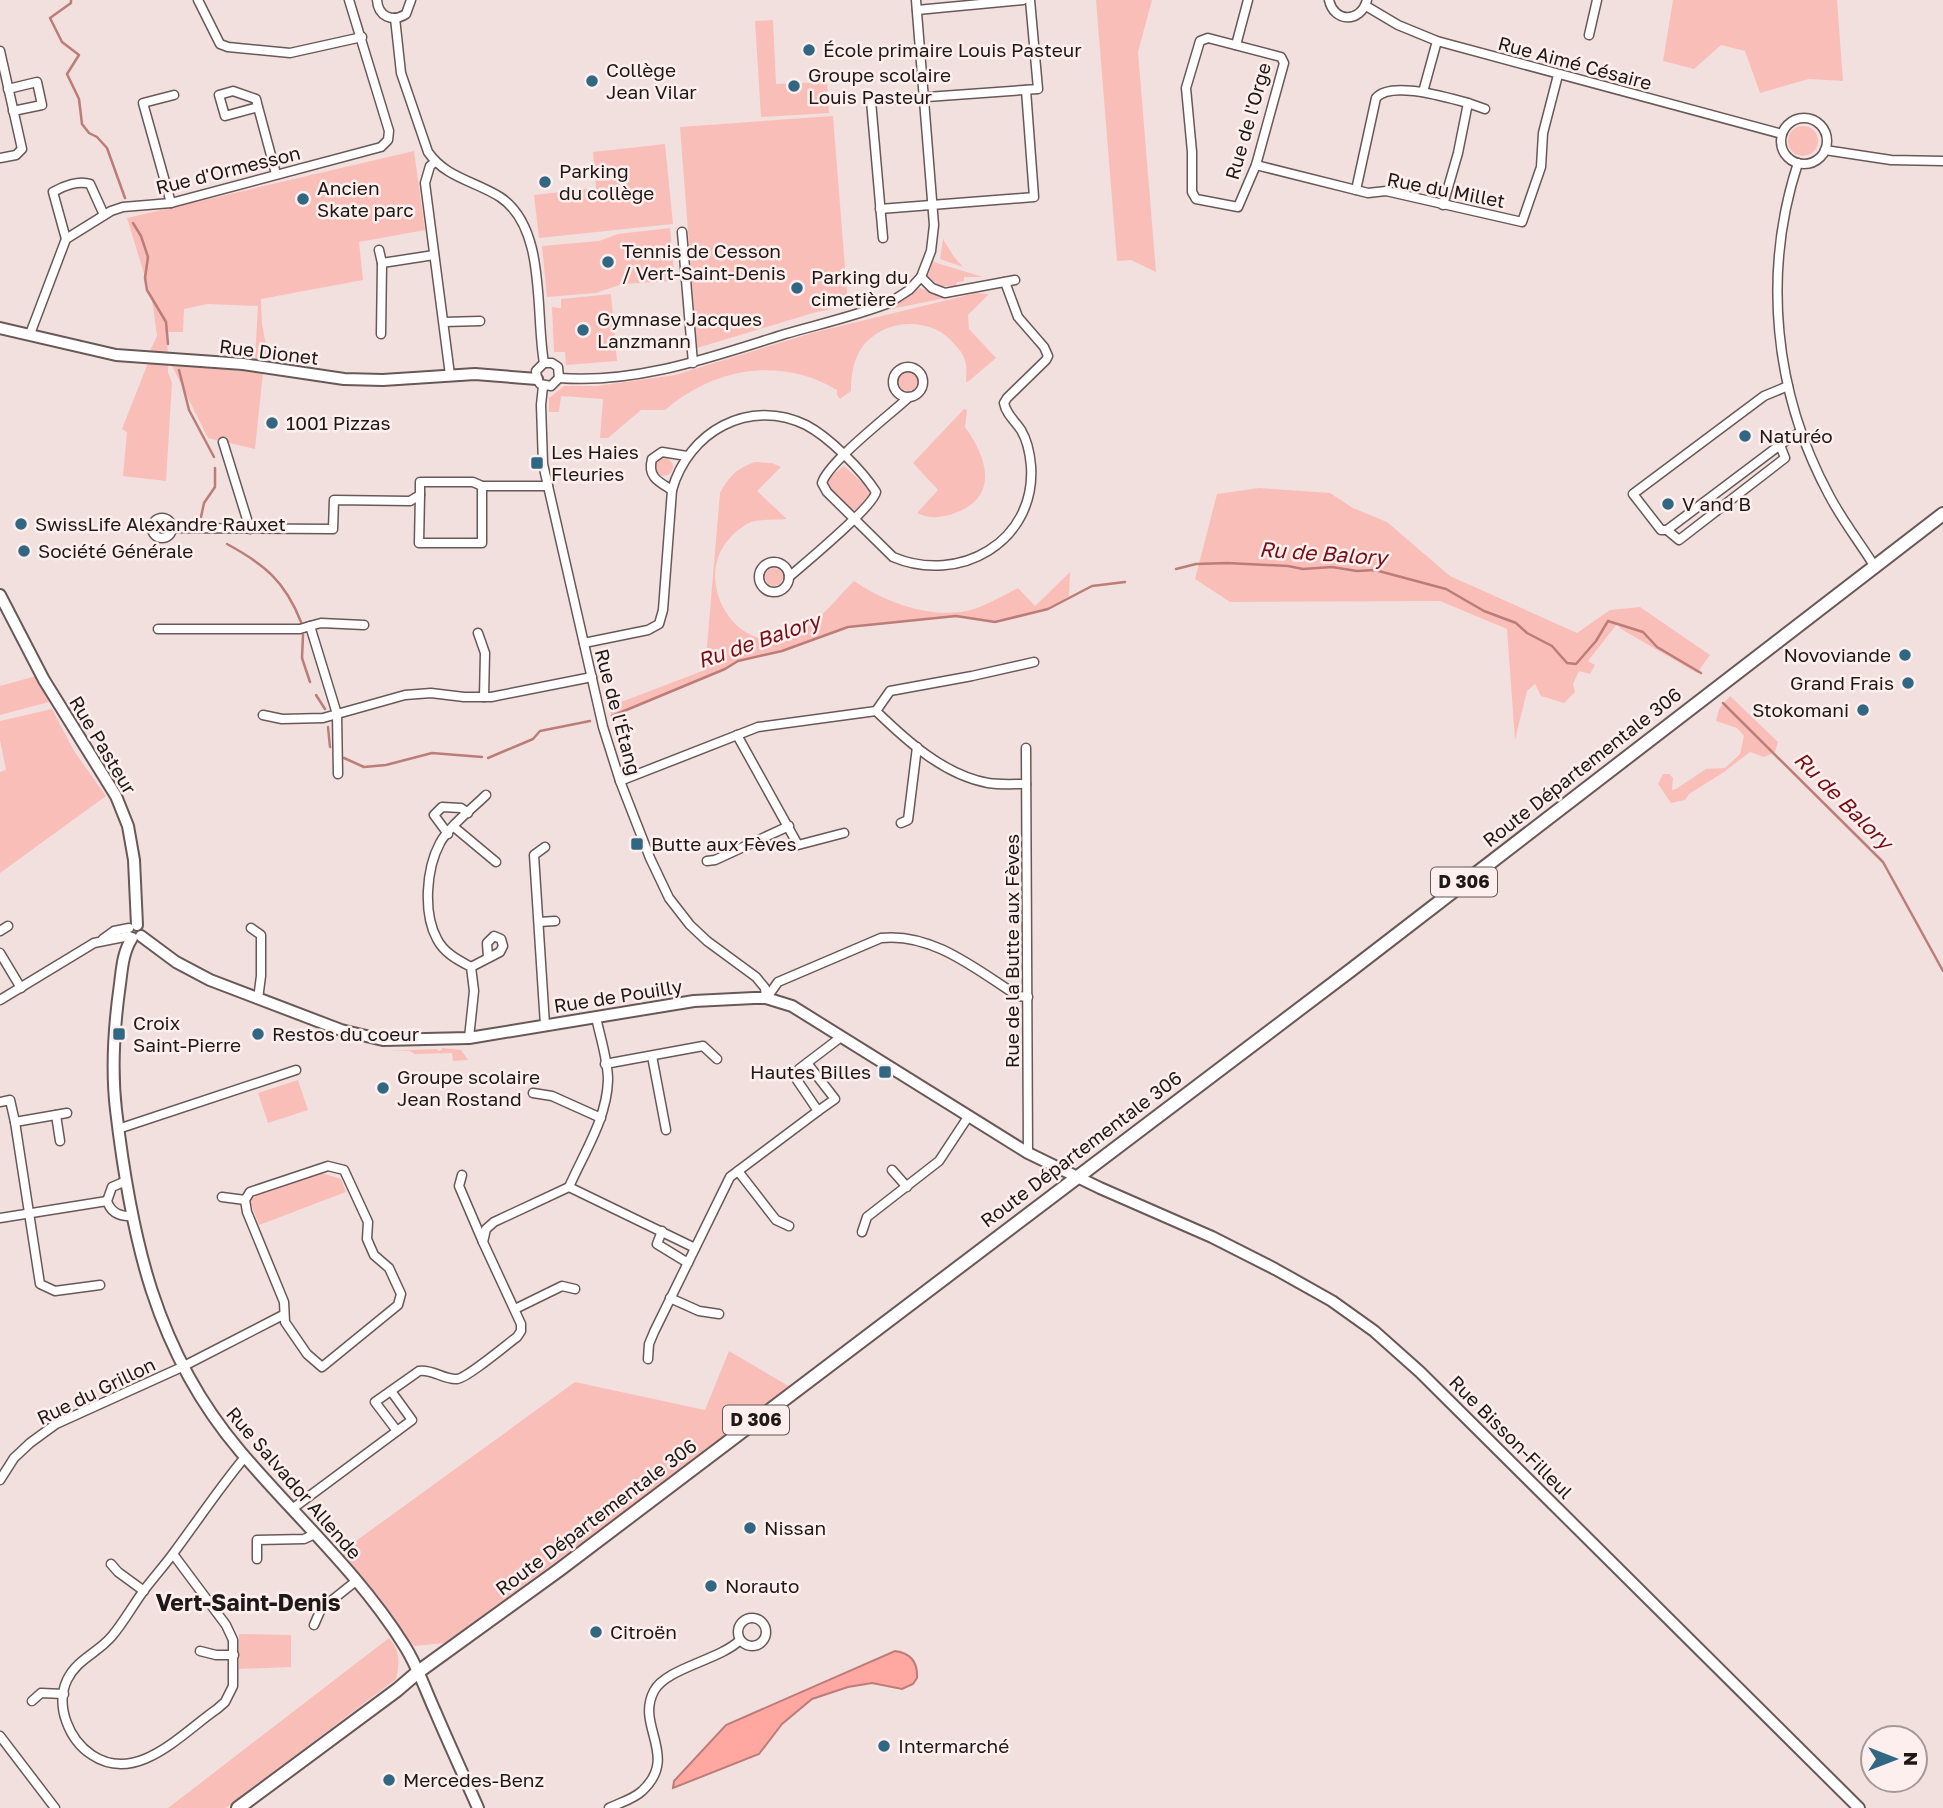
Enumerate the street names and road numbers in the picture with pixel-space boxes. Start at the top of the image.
street label: Rue Aimé Césaire [1496,31,1655,94]
street label: Rue de l'Orge [1220,60,1275,182]
street label: Rue d'Ormesson [153,140,303,199]
street label: Rue du Millet [1385,167,1507,212]
street label: Rue Dionet [218,334,320,369]
street label: Rue de l'Étang [591,646,646,778]
street label: Route Départementale 306 [1478,682,1686,851]
street label: Rue Pasteur [65,692,142,798]
street label: Rue de la Butte aux Fèves [1000,834,1023,1068]
road number: D 306 [1431,868,1497,897]
street label: Rue de Pouilly [552,974,684,1017]
street label: Route Départementale 306 [976,1065,1186,1232]
street label: Rue du Grillon [33,1352,159,1429]
street label: Rue Bisson-Filleul [1445,1370,1578,1503]
street label: Rue Salvador Allende [222,1402,367,1563]
road number: D 306 [723,1406,789,1434]
street label: Route Départementale 306 [491,1433,701,1600]

